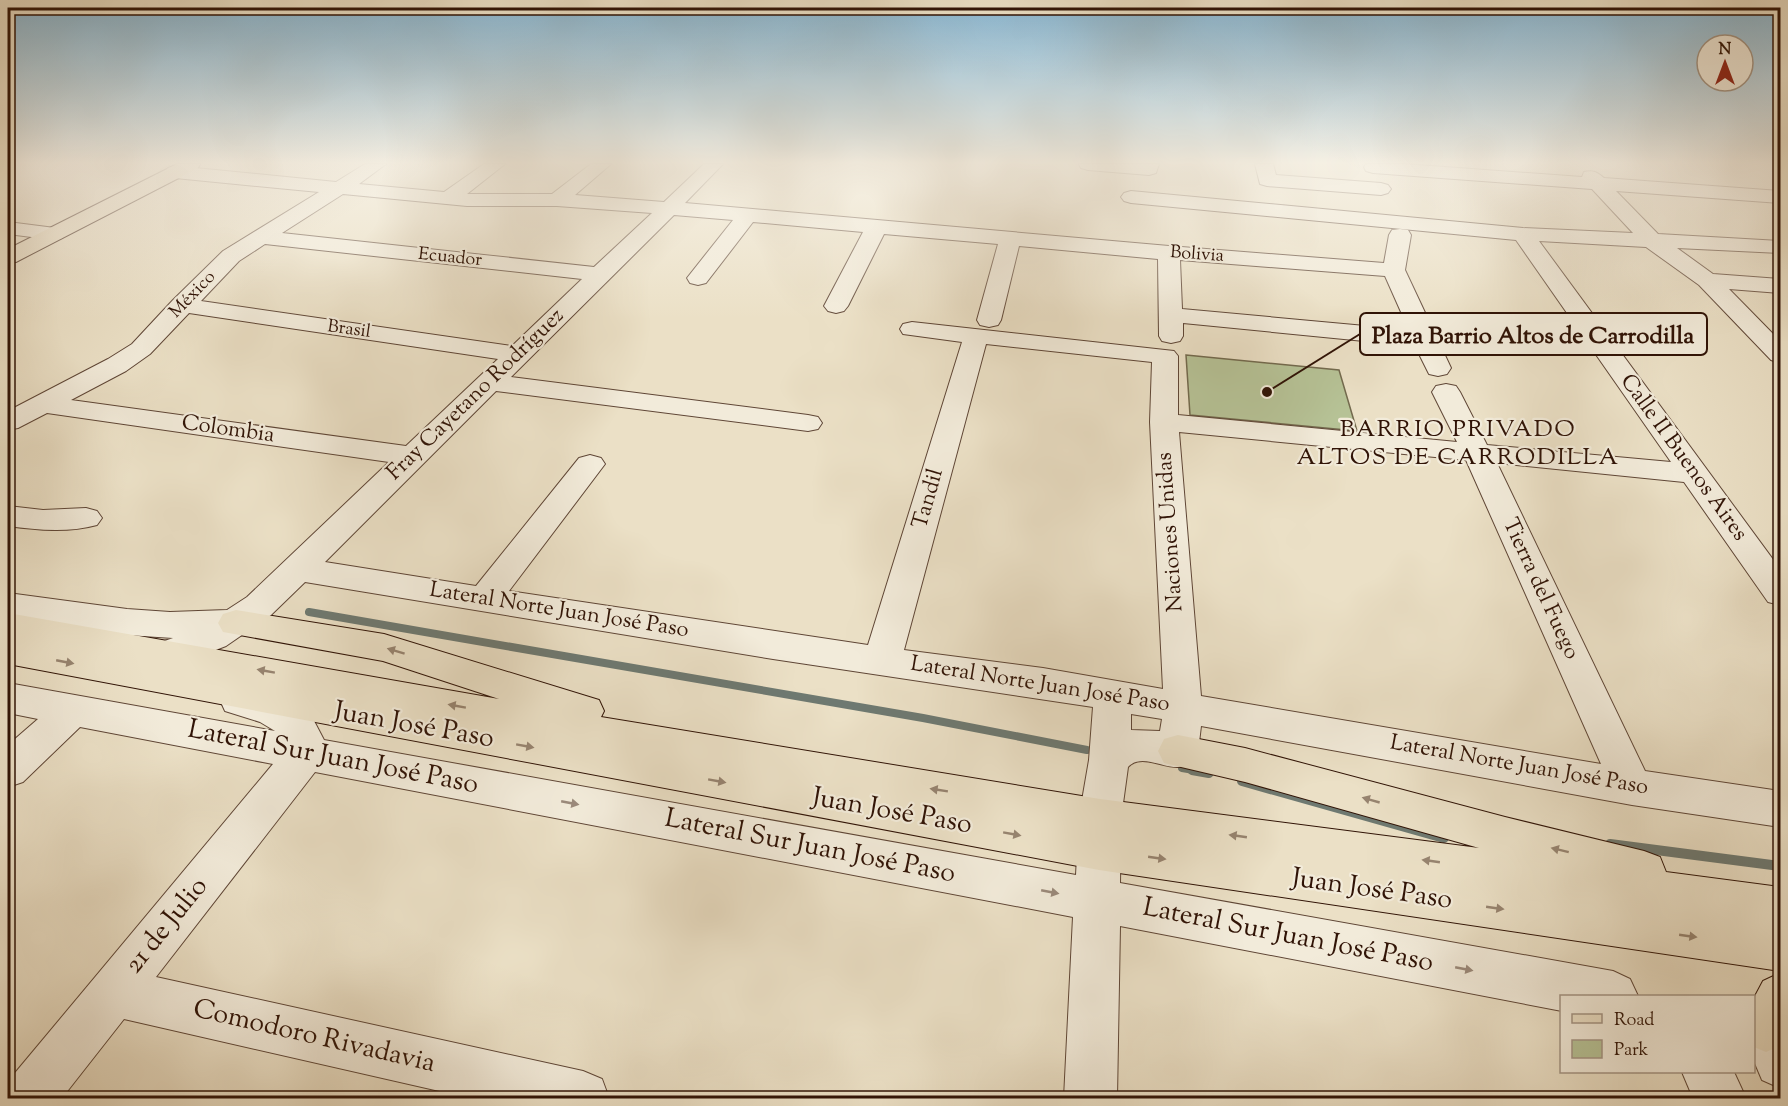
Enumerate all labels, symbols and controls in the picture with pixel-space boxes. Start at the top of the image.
north arrow [1695,33,1755,93]
text: N [1719,39,1732,62]
street label: Bolivia [1169,240,1225,270]
street label: Ecuador [417,242,483,274]
street label: México [164,265,222,325]
street label: Fray Cayetano Rodríguez [380,301,572,489]
callout: Plaza Barrio Altos de Carrodilla [1360,313,1707,355]
street label: Brasil [326,314,372,346]
text: Plaza Barrio Altos de Carrodilla [1372,320,1695,354]
street label: Calle II Buenos Aires [1611,368,1755,548]
street label: Colombia [180,408,276,452]
district label: BARRIO PRIVADO ALTOS DE CARRODILLA [1296,413,1620,475]
street label: Naciones Unidas [1149,451,1193,613]
street label: Tandil [905,465,953,533]
street label: Tierra del Fuego [1493,513,1587,665]
street label: Lateral Norte Juan José Paso [427,575,691,647]
one-way arrow [387,646,405,655]
street label: Lateral Norte Juan José Paso [908,649,1172,721]
one-way arrow [56,658,75,667]
one-way arrow [256,667,275,676]
street label: Juan José Paso [329,692,497,759]
one-way arrow [448,701,467,710]
street label: Lateral Sur Juan José Paso [184,711,482,805]
street label: Lateral Norte Juan José Paso [1387,727,1651,805]
one-way arrow [516,742,535,751]
one-way arrow [708,777,727,786]
street label: Juan José Paso [807,778,975,845]
one-way arrow [930,785,949,794]
one-way arrow [1362,795,1380,805]
one-way arrow [560,798,579,807]
street label: Lateral Sur Juan José Paso [661,800,959,894]
one-way arrow [1003,830,1022,839]
one-way arrow [1228,831,1247,841]
one-way arrow [1551,845,1569,855]
one-way arrow [1148,854,1167,863]
one-way arrow [1421,857,1440,866]
street label: Juan José Paso [1287,859,1455,921]
street label: 21 de Julio [116,869,218,983]
one-way arrow [1041,888,1060,897]
street label: Lateral Sur Juan José Paso [1139,889,1437,983]
one-way arrow [1486,903,1505,912]
one-way arrow [1679,931,1698,940]
one-way arrow [1454,965,1473,974]
street label: Comodoro Rivadavia [189,990,439,1084]
legend [1560,995,1755,1073]
text: Road [1614,1008,1654,1034]
text: Park [1614,1038,1649,1064]

